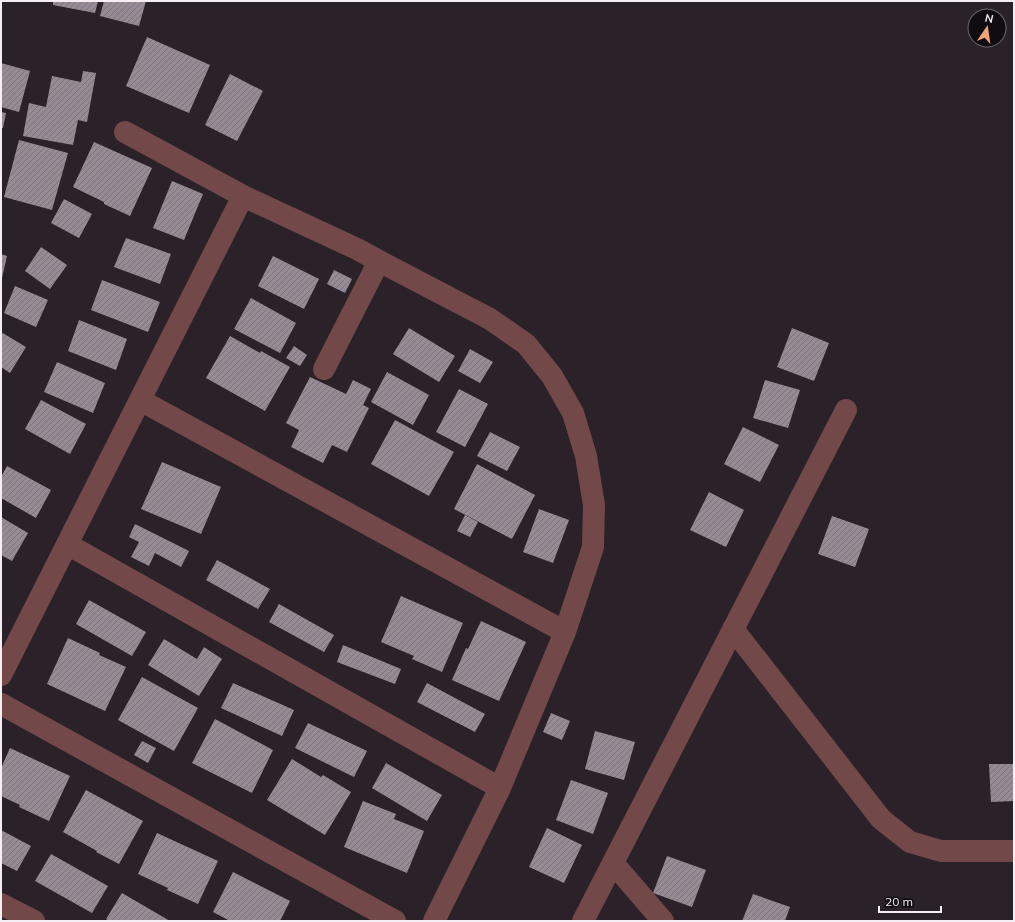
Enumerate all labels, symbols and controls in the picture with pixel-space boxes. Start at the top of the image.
north arrow [967,8,1007,48]
text: N [984,11,995,26]
scale bar [879,888,941,914]
text: 20 m [885,894,913,909]

